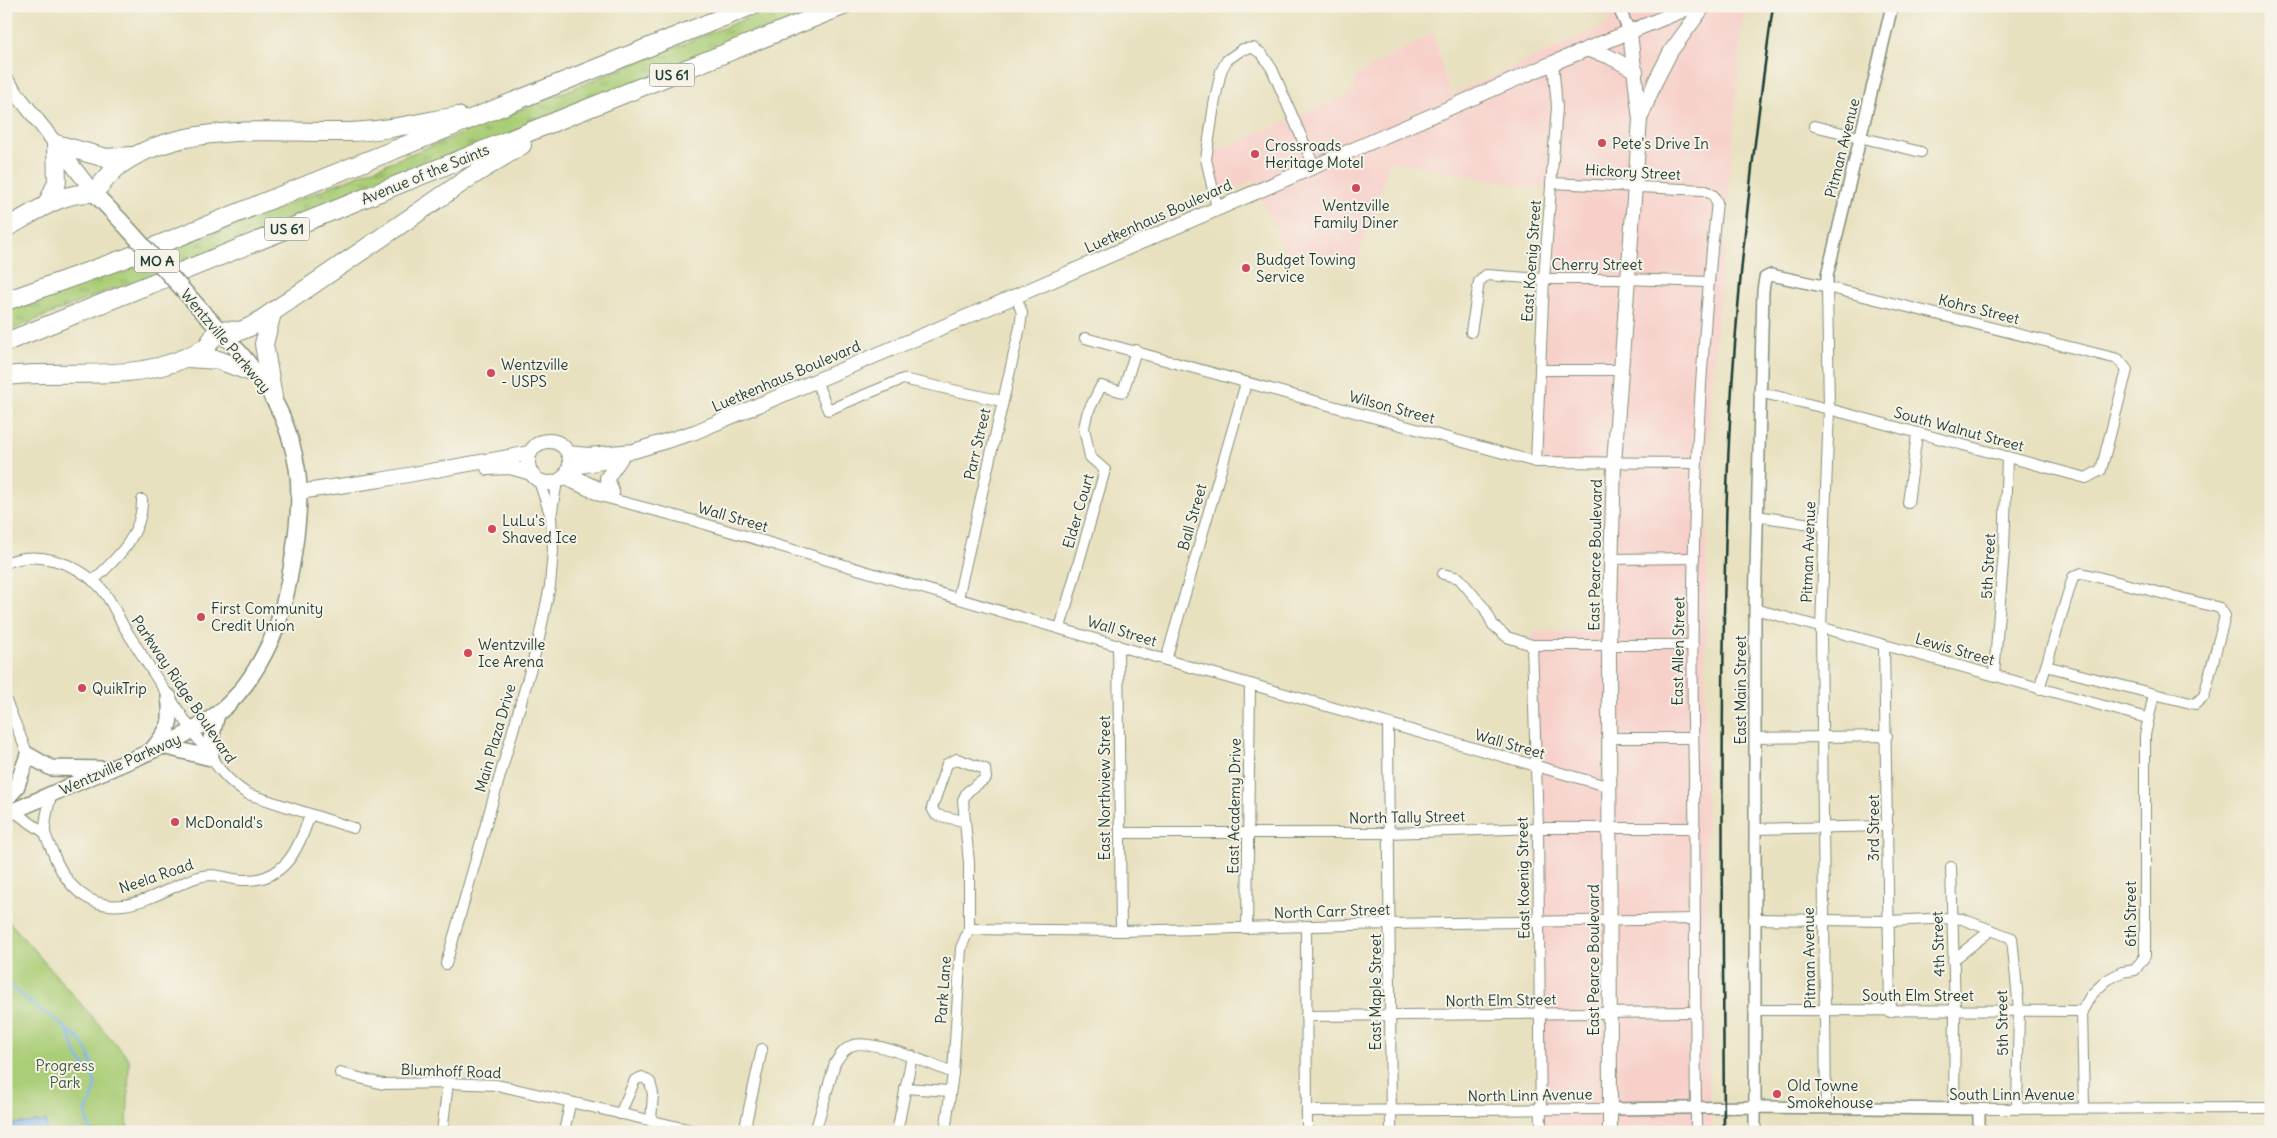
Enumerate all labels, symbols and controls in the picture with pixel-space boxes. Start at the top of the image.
road number: US 61 [650,64,694,86]
street label: Pitman Avenue [1820,96,1864,200]
place label: Pete's Drive In [1612,134,1709,153]
place label: Crossroads Heritage Motel [1265,136,1364,172]
marker: Pete's Drive In [1596,137,1608,149]
street label: Avenue of the Saints [358,140,492,208]
marker: Crossroads Heritage Motel [1249,148,1261,160]
street label: Hickory Street [1585,160,1681,184]
street label: Luetkenhaus Boulevard [1081,175,1235,257]
marker: Wentzville Family Diner [1350,182,1362,194]
place label: Wentzville Family Diner [1313,196,1399,232]
street label: East Koenig Street [1517,199,1545,323]
road number: US 61 [264,218,310,240]
road number: MO A [134,250,180,272]
place label: Budget Towing Service [1256,250,1356,286]
street label: Cherry Street [1552,255,1642,274]
marker: Budget Towing Service [1240,262,1252,274]
street label: Wentzville Parkway [177,285,275,397]
street label: Kohrs Street [1937,290,2021,328]
street label: Luetkenhaus Boulevard [709,336,863,416]
place label: Wentzville - USPS [501,355,568,391]
marker: Wentzville - USPS [485,367,497,379]
street label: Wilson Street [1347,386,1437,428]
street label: South Walnut Street [1892,402,2026,456]
street label: Parr Street [960,406,994,482]
street label: Elder Court [1058,471,1098,551]
street label: East Pearce Boulevard [1584,479,1606,631]
street label: Ball Street [1173,481,1211,553]
street label: Wall Street [696,498,770,536]
street label: Pitman Avenue [1797,501,1819,603]
place label: LuLu's Shaved Ice [502,511,577,547]
marker: LuLu's Shaved Ice [486,523,498,535]
street label: 5th Street [1977,533,1999,599]
street label: East Allen Street [1668,596,1688,706]
place label: First Community Credit Union [211,599,323,635]
marker: First Community Credit Union [195,611,207,623]
street label: Wall Street [1085,611,1159,651]
street label: Parkway Ridge Boulevard [127,612,241,767]
street label: Lewis Street [1913,629,1997,669]
place label: Wentzville Ice Arena [478,635,545,671]
street label: East Main Street [1731,636,1750,744]
marker: Wentzville Ice Arena [462,647,474,659]
place label: QuikTrip [92,679,147,698]
marker: QuikTrip [76,682,88,694]
street label: Main Plaza Drive [470,682,520,794]
street label: East Northview Street [1095,715,1114,861]
street label: Wall Street [1473,725,1547,763]
street label: Wentzville Parkway [56,729,184,799]
street label: East Academy Drive [1223,738,1245,874]
street label: 3rd Street [1864,795,1883,861]
street label: North Tally Street [1349,806,1465,828]
place label: McDonald's [185,813,263,832]
marker: McDonald's [169,816,181,828]
street label: East Koenig Street [1512,817,1534,939]
street label: Neela Road [116,854,196,898]
street label: 6th Street [2121,881,2140,947]
street label: East Pearce Boulevard [1584,884,1603,1036]
street label: North Carr Street [1274,899,1390,923]
street label: Pitman Avenue [1799,907,1819,1009]
street label: 4th Street [1927,911,1949,977]
street label: East Maple Street [1366,934,1385,1050]
street label: Park Lane [931,955,955,1025]
street label: South Elm Street [1862,986,1974,1005]
street label: North Elm Street [1445,990,1557,1010]
street label: 5th Street [1992,990,2012,1056]
park label: Progress Park [35,1056,95,1092]
street label: Blumhoff Road [400,1060,502,1082]
place label: Old Towne Smokehouse [1787,1076,1873,1112]
street label: North Linn Avenue [1467,1084,1593,1106]
street label: South Linn Avenue [1949,1085,2075,1104]
marker: Old Towne Smokehouse [1771,1088,1783,1100]

